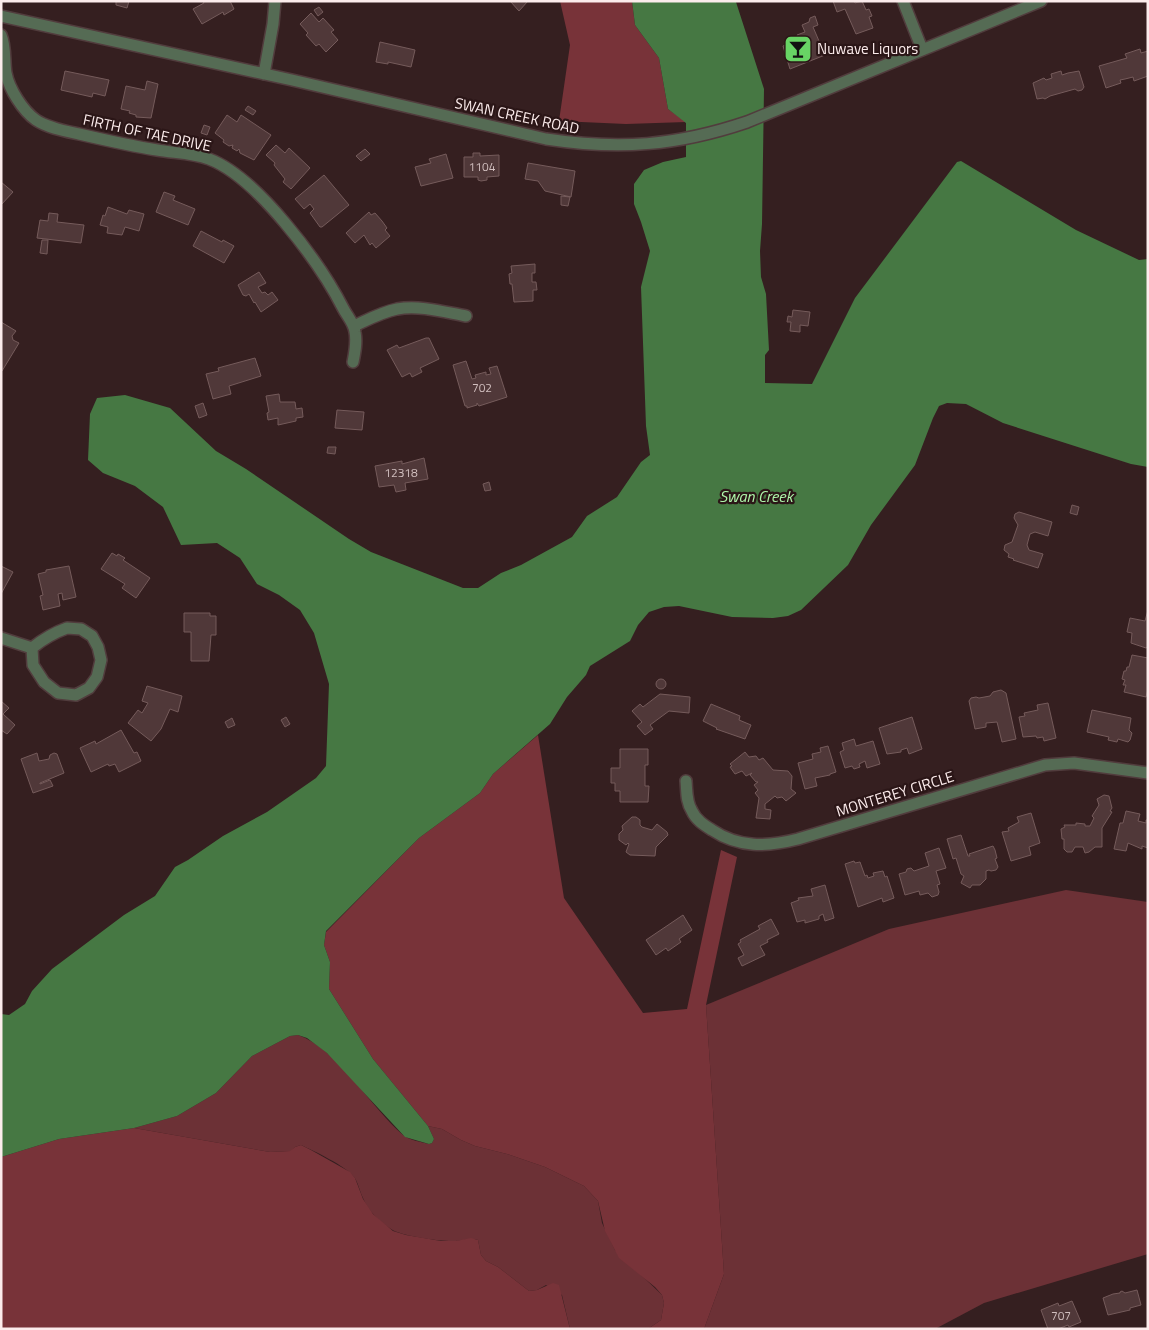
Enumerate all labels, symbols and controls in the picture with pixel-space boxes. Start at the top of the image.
bar icon: Nuwave Liquors [783,34,813,64]
place label: Nuwave Liquors [817,37,918,60]
street label: SWAN CREEK ROAD [453,91,582,140]
street label: FIRTH OF TAE DRIVE [81,108,213,157]
house number: 1104 [469,157,496,176]
house number: 702 [472,378,492,397]
house number: 12318 [384,463,418,482]
water label: Swan Creek [719,484,795,508]
street label: MONTEREY CIRCLE [833,765,957,822]
house number: 707 [1051,1306,1071,1325]

